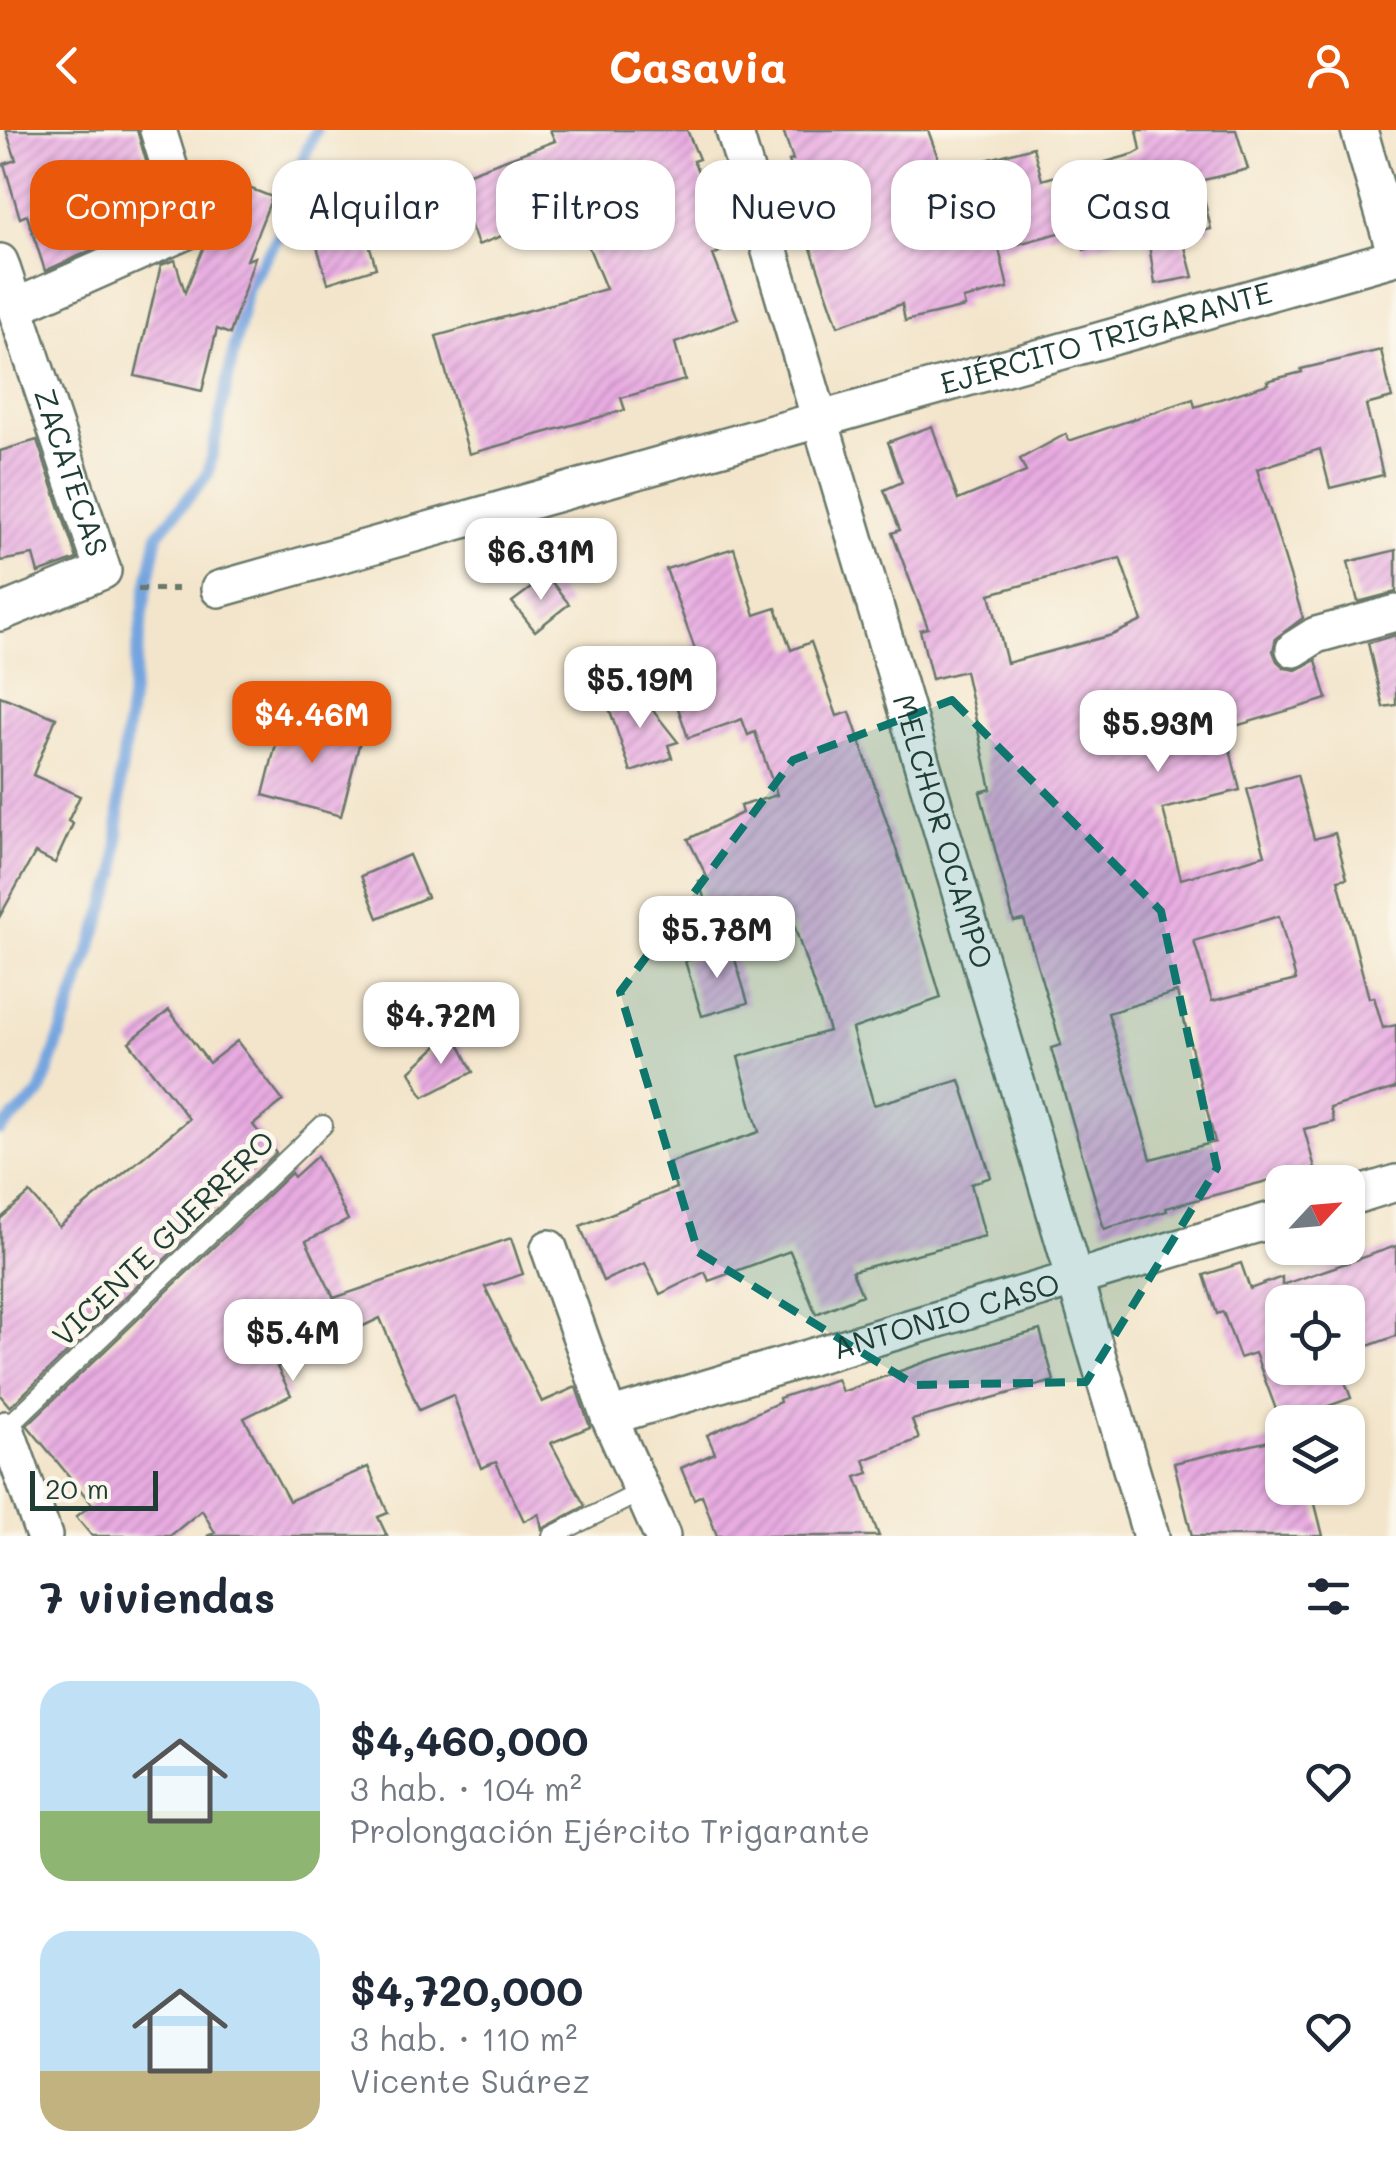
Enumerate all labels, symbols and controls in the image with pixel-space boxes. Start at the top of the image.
text: Casavia [609,36,787,94]
icon: back [40,38,95,93]
icon: person [1301,38,1356,93]
chip: Comprar [30,160,252,250]
chip: Alquilar [272,160,476,250]
chip: Filtros [496,160,675,250]
chip: Nuevo [695,160,871,250]
chip: Piso [891,160,1031,250]
chip: Casa [1051,160,1207,250]
street label: EJÉRCITO TRIGARANTE [935,271,1276,403]
street label: ZACATECAS [26,383,119,561]
pin: $6.31M [460,518,622,603]
text: $6.31M [487,529,595,571]
pin: $5.19M [559,646,721,731]
text: $5.19M [586,657,694,699]
pin: $4.46M [231,681,393,766]
street label: MELCHOR OCAMPO [884,689,1004,973]
pin: $5.93M [1077,690,1239,775]
text: $4.46M [254,692,370,734]
text: $5.93M [1102,701,1214,743]
pin: $5.78M [636,896,798,981]
text: $5.78M [661,907,773,949]
pin: $4.72M [360,982,522,1067]
text: $4.72M [385,993,497,1035]
street label: VICENTE GUERRERO [43,1121,283,1354]
north arrow [1265,1165,1365,1265]
map controls [1265,1165,1365,1505]
street label: ANTONIO CASO [828,1262,1064,1367]
button: locate [1265,1285,1365,1385]
pin: $5.4M [223,1299,363,1384]
text: $5.4M [246,1310,340,1352]
button: layers [1265,1405,1365,1505]
scale bar [30,1466,158,1510]
text: 20 m [45,1470,109,1506]
text: 7 viviendas [40,1569,275,1624]
icon: filters [1301,1569,1356,1624]
text: $4,460,000 [350,1712,588,1767]
icon: home [120,1721,240,1841]
icon: heart [1301,1754,1356,1809]
text: 3 hab. · 104 m² [350,1767,582,1809]
text: Prolongación Ejército Trigarante [350,1809,870,1851]
text: $4,720,000 [350,1962,583,2017]
icon: home [120,1971,240,2091]
icon: heart [1301,2004,1356,2059]
text: 3 hab. · 110 m² [350,2017,577,2059]
text: Vicente Suárez [350,2059,590,2101]

